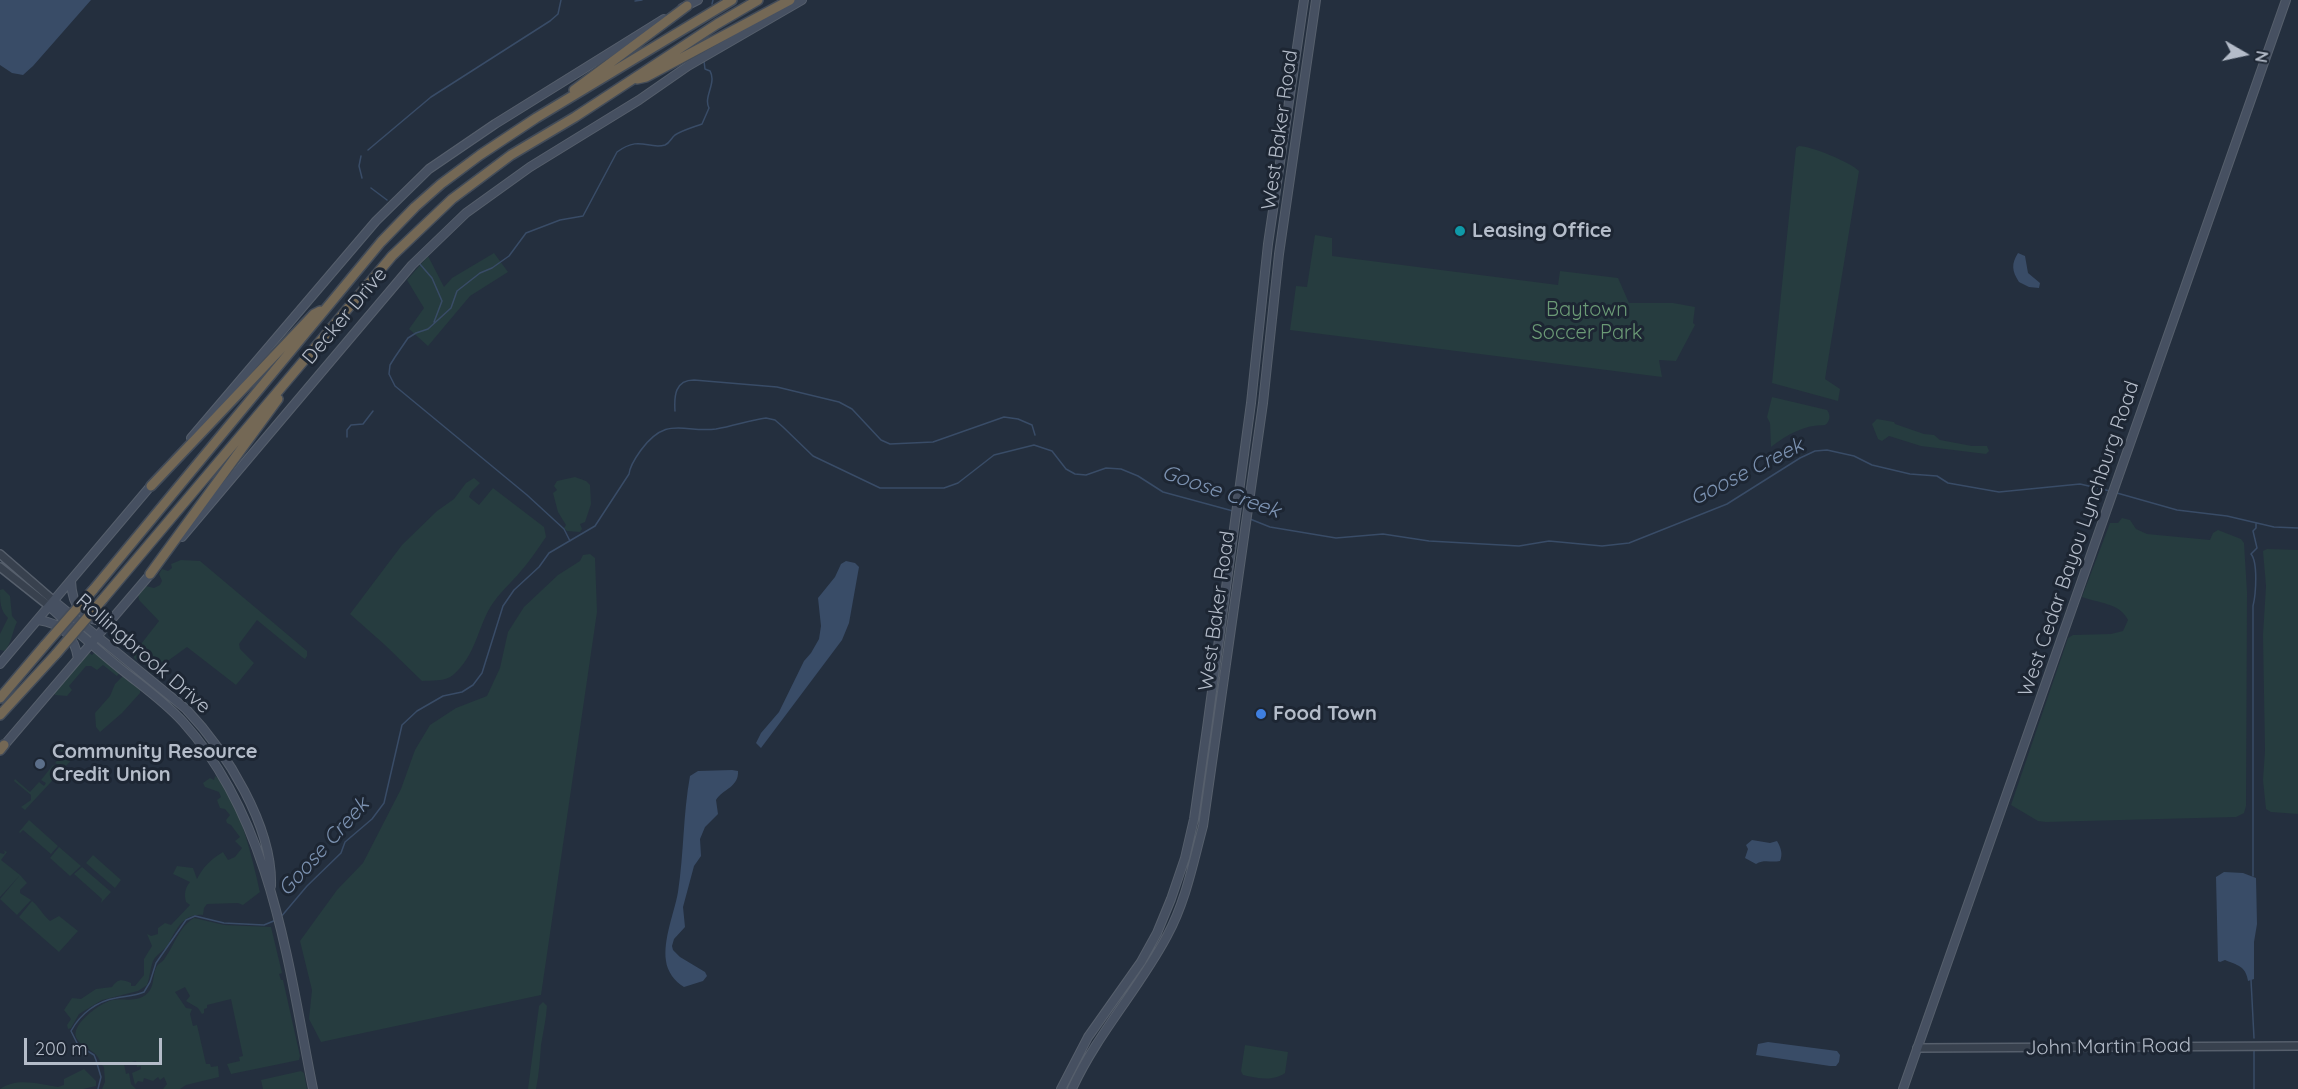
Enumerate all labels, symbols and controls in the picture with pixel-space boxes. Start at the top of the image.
north arrow [2214,24,2274,84]
street label: West Baker Road [1257,48,1303,212]
text: N [2251,49,2273,64]
place label: Leasing Office [1472,219,1612,243]
marker: Leasing Office [1453,224,1467,238]
street label: Decker Drive [298,263,392,369]
park label: Baytown Soccer Park [1532,298,1642,345]
street label: West Cedar Bayou Lynchburg Road [2014,378,2144,700]
water label: Goose Creek [1686,433,1808,511]
water label: Goose Creek [1158,460,1284,524]
street label: West Baker Road [1194,529,1240,693]
street label: Rollingbrook Drive [71,589,215,719]
place label: Food Town [1273,702,1377,726]
marker: Food Town [1254,707,1268,721]
place label: Community Resource Credit Union [52,740,258,787]
marker: Community Resource Credit Union [33,757,47,771]
water label: Goose Creek [273,793,375,901]
scale bar [27,1026,165,1064]
street label: John Martin Road [2025,1034,2191,1060]
text: 200 m [35,1037,88,1060]

